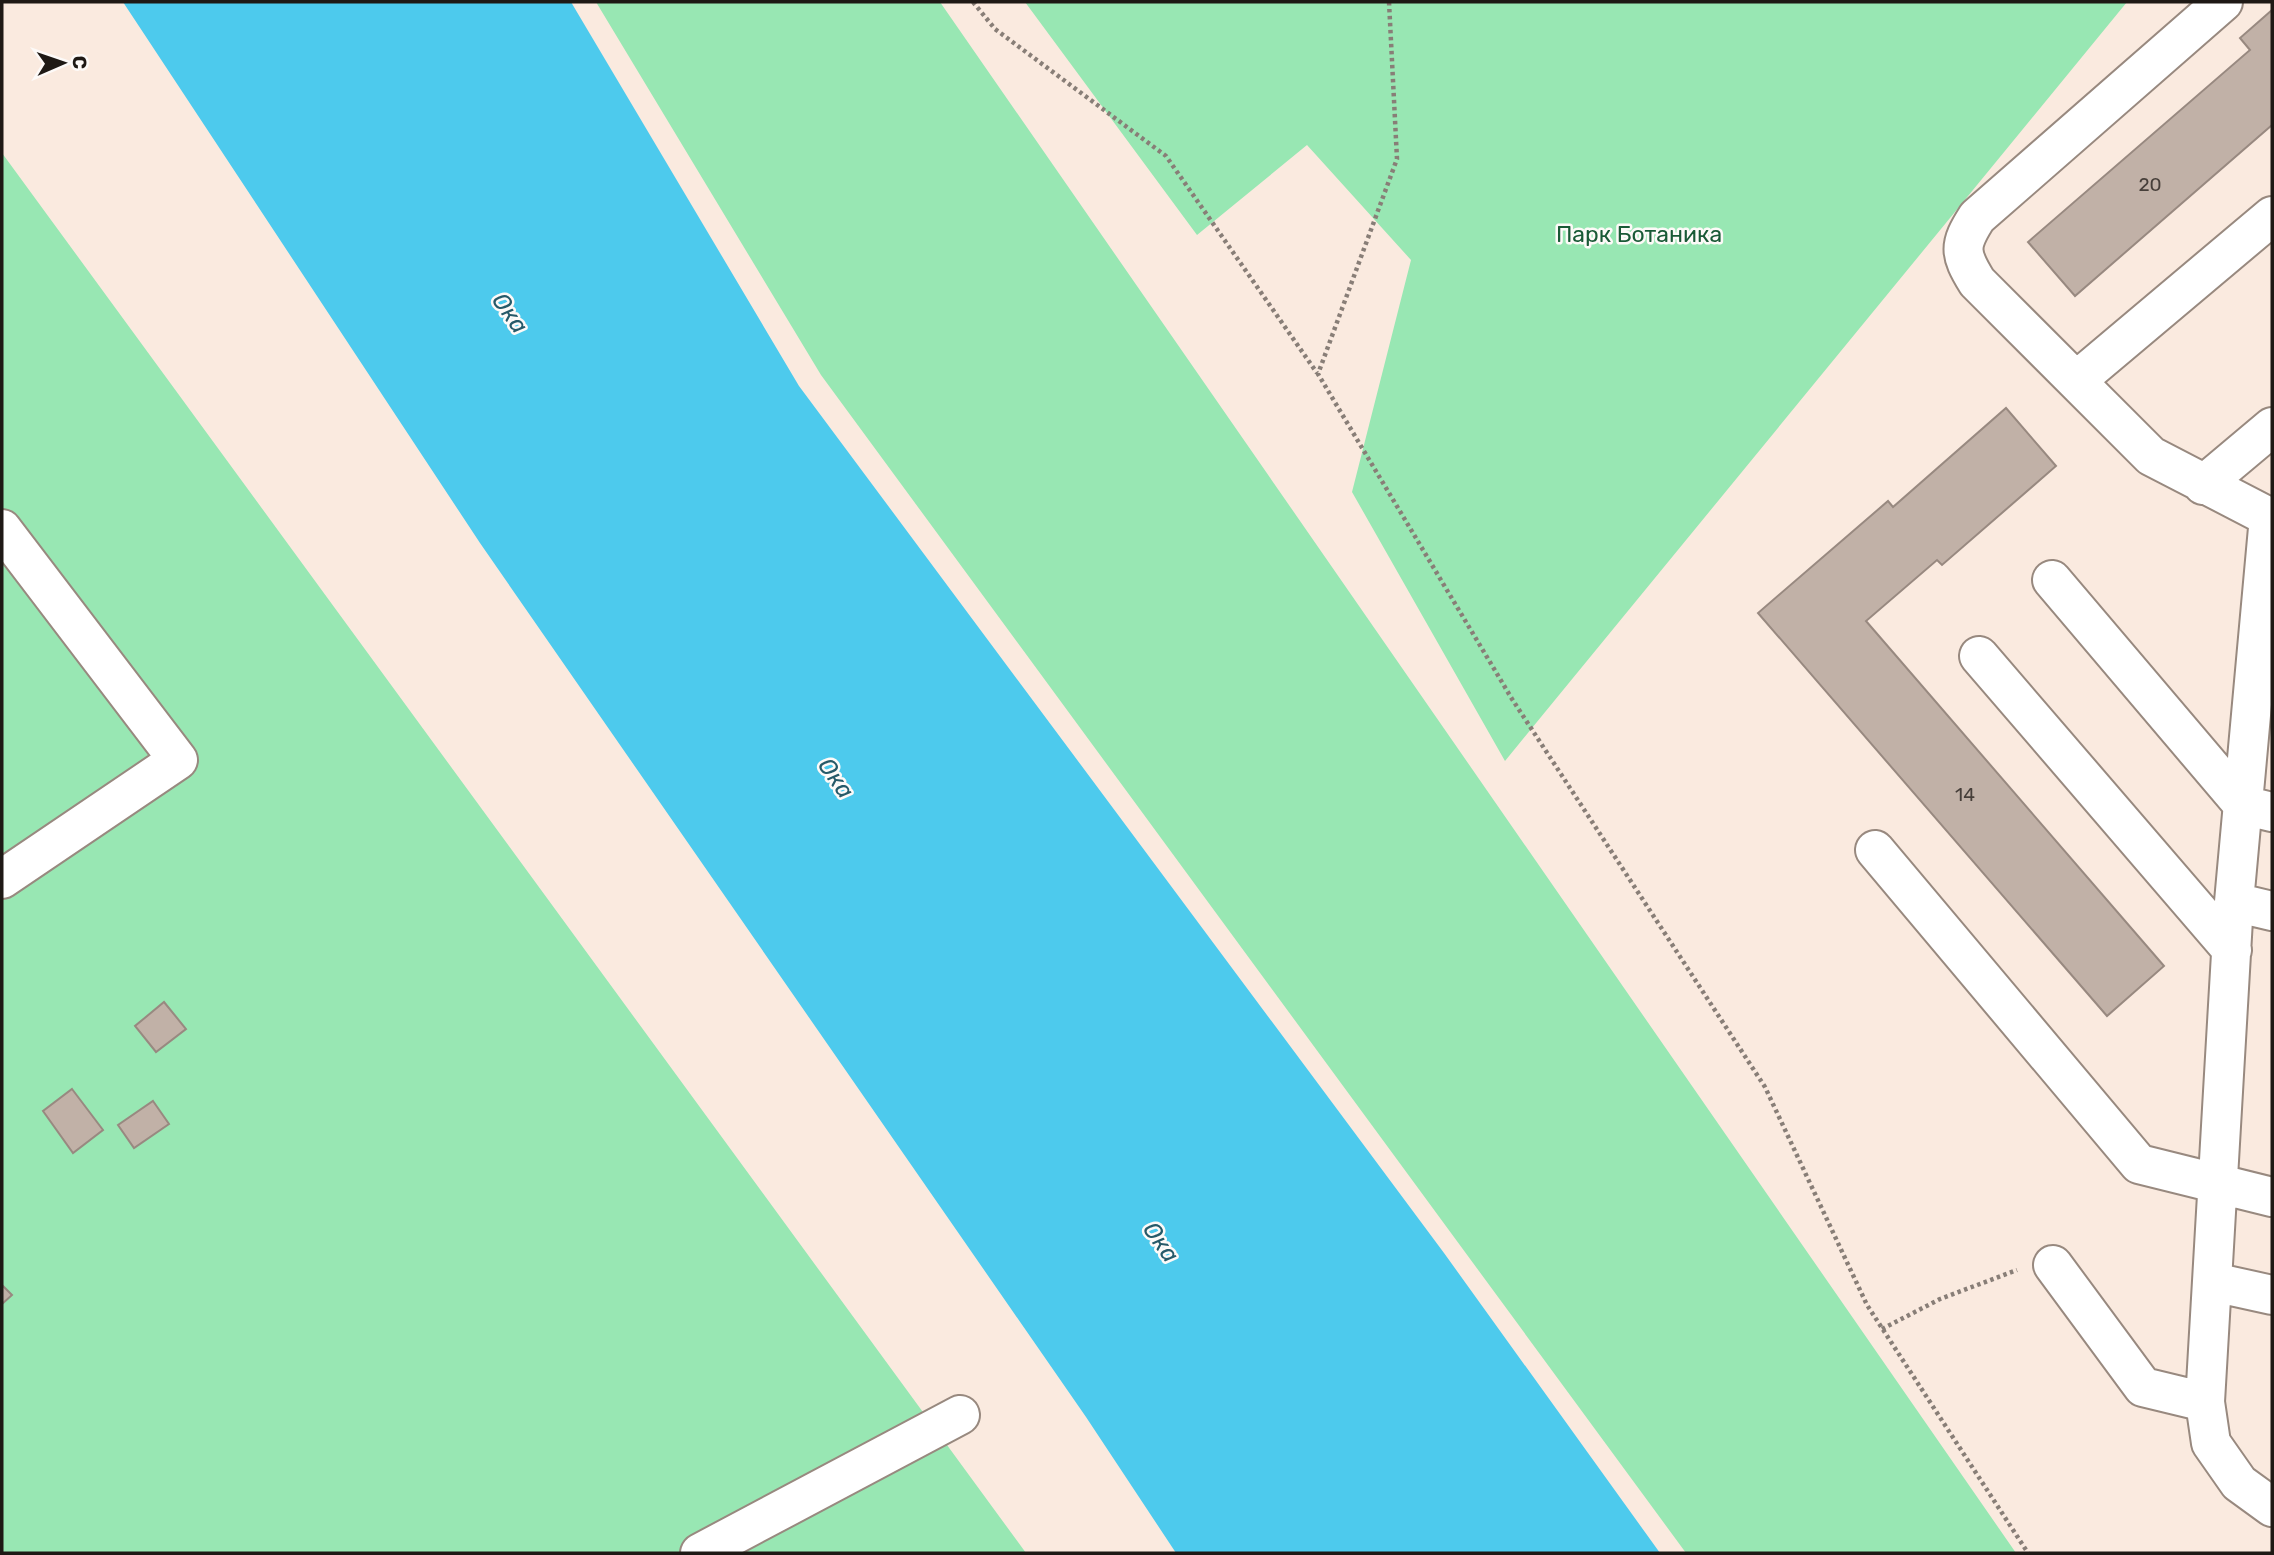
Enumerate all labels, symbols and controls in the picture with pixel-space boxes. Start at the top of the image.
north arrow [28,28,98,98]
text: С [68,55,91,69]
house number: 20 [2138,173,2162,196]
park label: Парк Ботаника [1556,220,1722,248]
water label: Ока [486,287,534,339]
water label: Ока [812,752,860,804]
house number: 14 [1955,783,1975,806]
water label: Ока [1137,1216,1185,1268]

